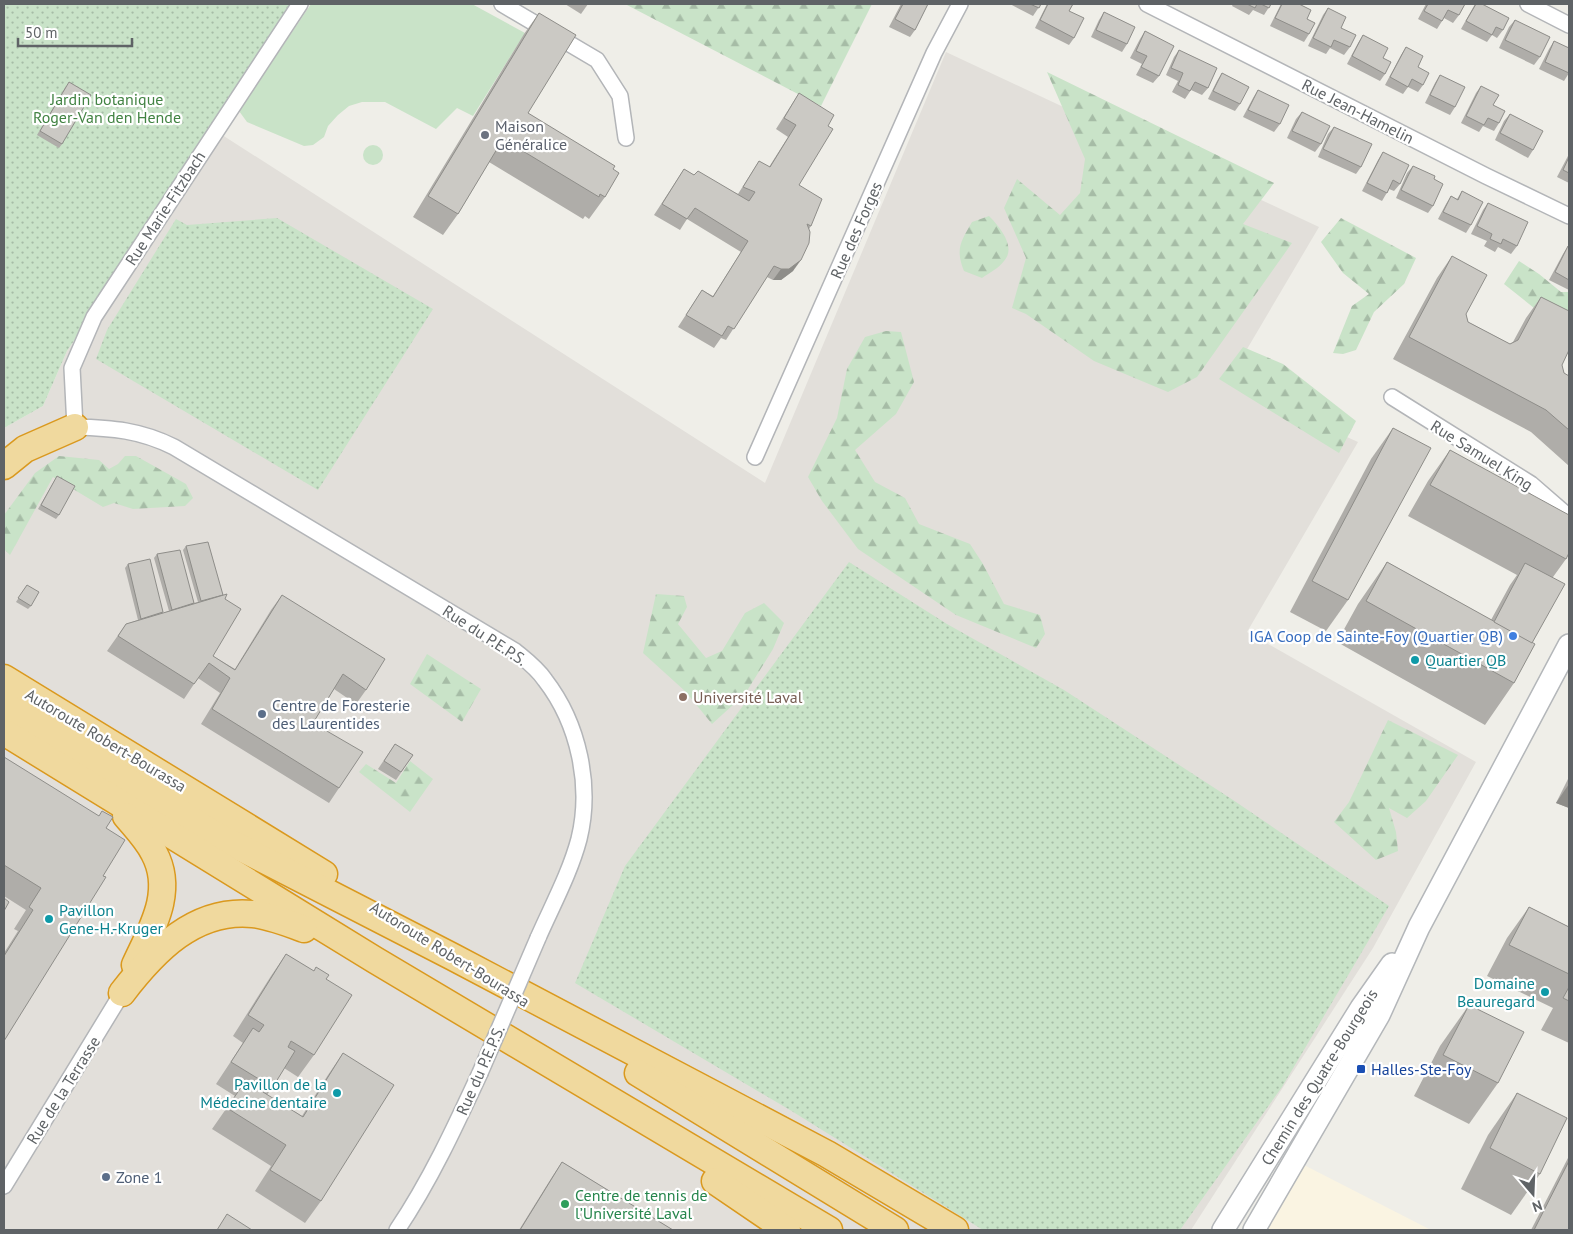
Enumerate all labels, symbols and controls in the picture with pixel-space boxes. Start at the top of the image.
scale bar [18,15,131,47]
text: 50 m [25,23,58,42]
street label: Rue Jean-Hamelin [1299,74,1417,148]
park label: Jardin botanique Roger-Van den Hende [33,89,181,127]
place label: Maison Généralice [495,116,567,154]
marker: Maison Généralice [479,129,491,141]
street label: Rue Marie-Fitzbach [121,147,209,269]
street label: Rue des Forges [826,178,886,282]
street label: Rue Samuel King [1427,416,1537,494]
street label: Rue du P.E.P.S. [439,600,531,670]
place label: IGA Coop de Sainte-Foy (Quartier QB) [1249,626,1503,646]
marker: IGA Coop de Sainte-Foy (Quartier QB) [1507,630,1519,642]
place label: Quartier QB [1425,650,1506,670]
marker: Quartier QB [1409,654,1421,666]
street label: Autoroute Robert-Bourassa [22,684,190,796]
place label: Université Laval [693,687,803,707]
marker: Université Laval [677,691,689,703]
place label: Centre de Foresterie des Laurentides [272,695,410,733]
marker: Centre de Foresterie des Laurentides [256,708,268,720]
street label: Autoroute Robert-Bourassa [367,897,533,1011]
place label: Pavillon Gene-H.-Kruger [59,900,164,938]
marker: Pavillon Gene-H.-Kruger [43,913,55,925]
place label: Domaine Beauregard [1457,973,1535,1011]
street label: Chemin des Quatre-Bourgeois [1256,985,1382,1169]
marker: Domaine Beauregard [1539,986,1551,998]
street label: Rue du P.E.P.S. [451,1022,509,1118]
street label: Rue de la Terrasse [22,1032,104,1148]
place label: Halles-Ste-Foy [1371,1059,1472,1079]
marker: Halles-Ste-Foy [1355,1063,1367,1075]
place label: Pavillon de la Médecine dentaire [200,1074,327,1112]
marker: Pavillon de la Médecine dentaire [331,1087,343,1099]
place label: Zone 1 [116,1167,162,1187]
north arrow [1508,1169,1558,1219]
marker: Zone 1 [100,1171,112,1183]
place label: Centre de tennis de l’Université Laval [575,1185,708,1223]
text: N [1530,1196,1545,1216]
marker: Centre de tennis de l’Université Laval [559,1198,571,1210]

